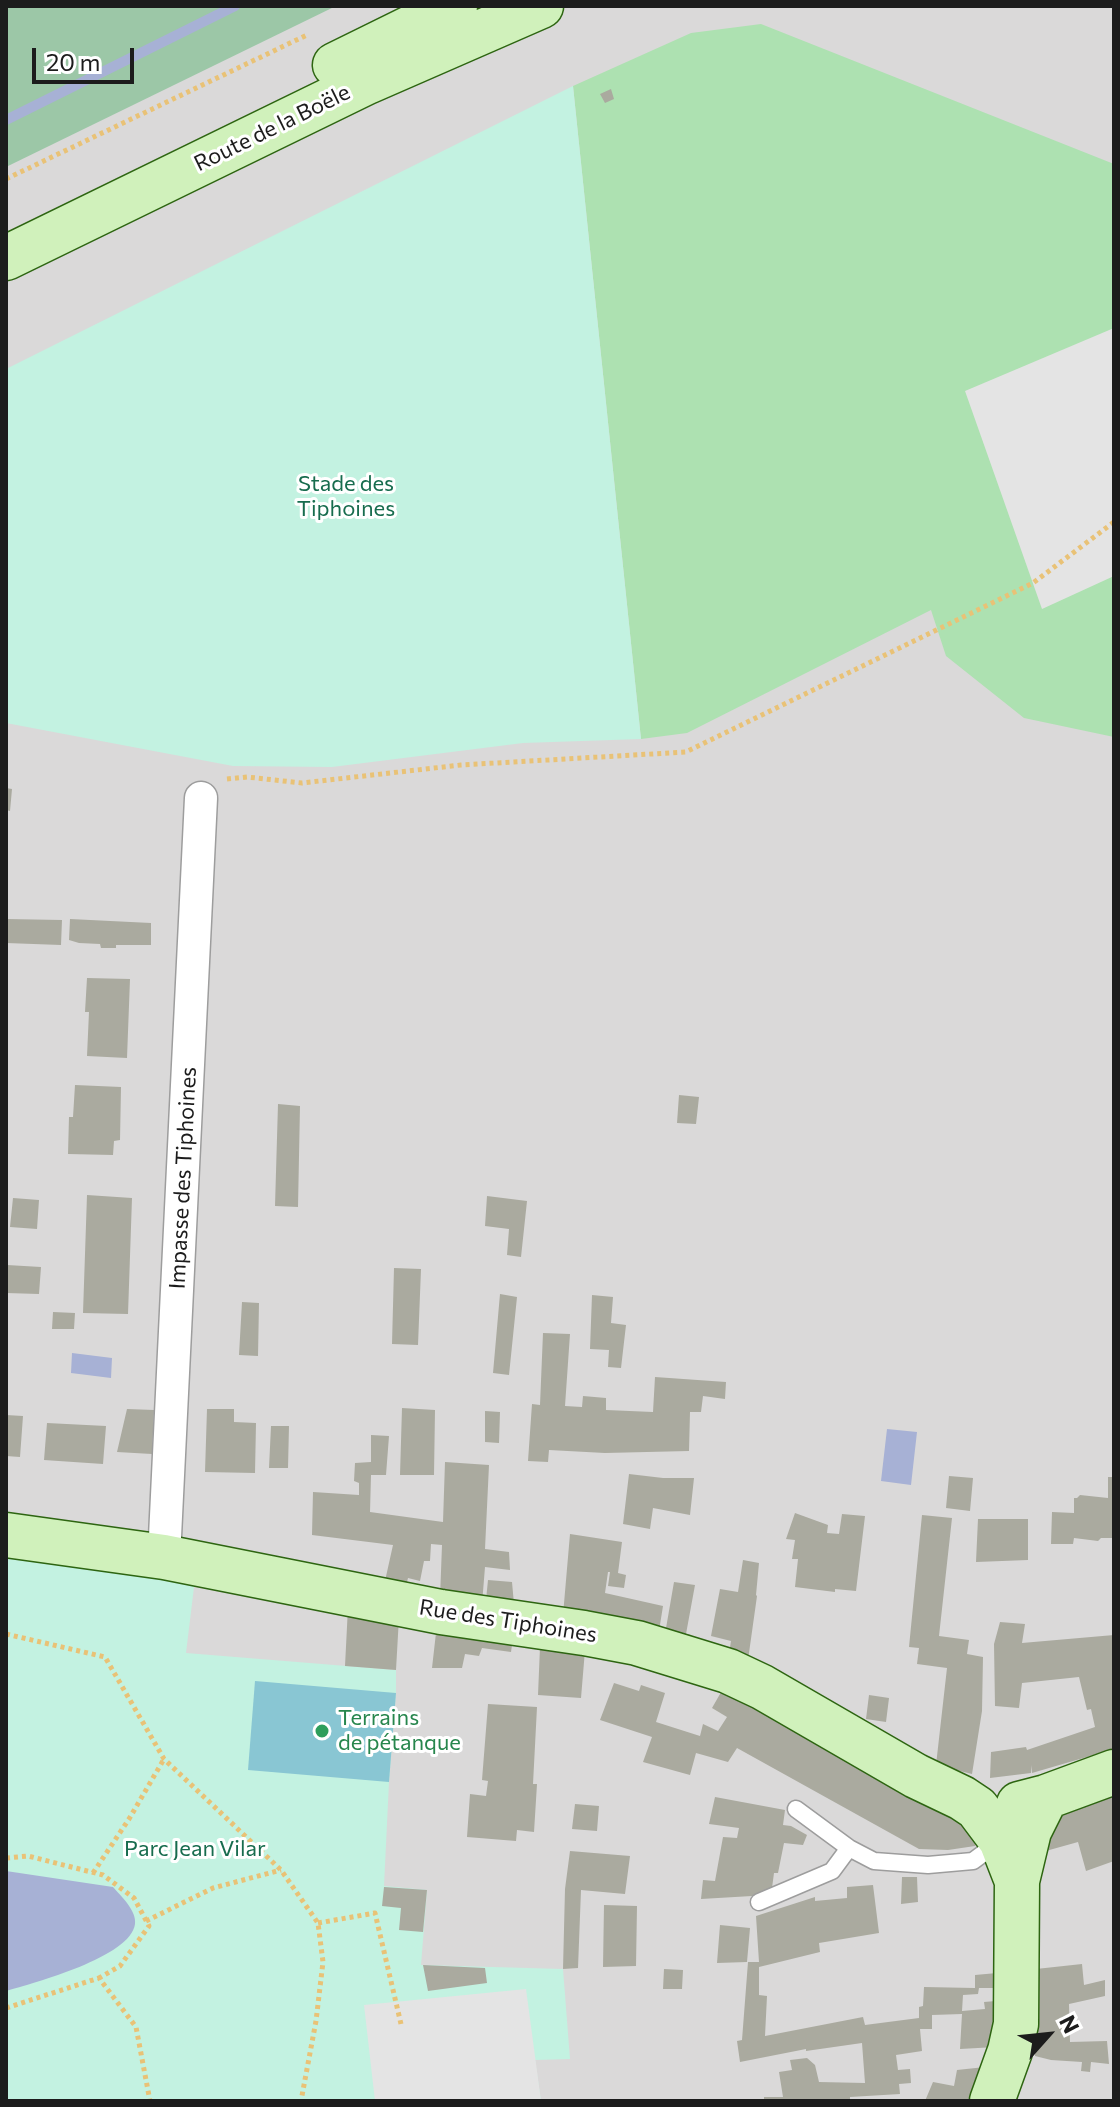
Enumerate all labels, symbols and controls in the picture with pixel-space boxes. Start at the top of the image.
scale bar [36,32,138,82]
text: 20 m [46,47,100,76]
street label: Route de la Boële [190,79,354,177]
park label: Stade des Tiphoines [297,471,395,522]
street label: Impasse des Tiphoines [164,1066,202,1290]
street label: Rue des Tiphoines [417,1594,599,1648]
place label: Terrains de pétanque [338,1705,461,1756]
marker: Terrains de pétanque [313,1722,331,1740]
park label: Parc Jean Vilar [124,1836,266,1862]
north arrow [1008,1995,1088,2075]
text: N [1054,2010,1086,2037]

